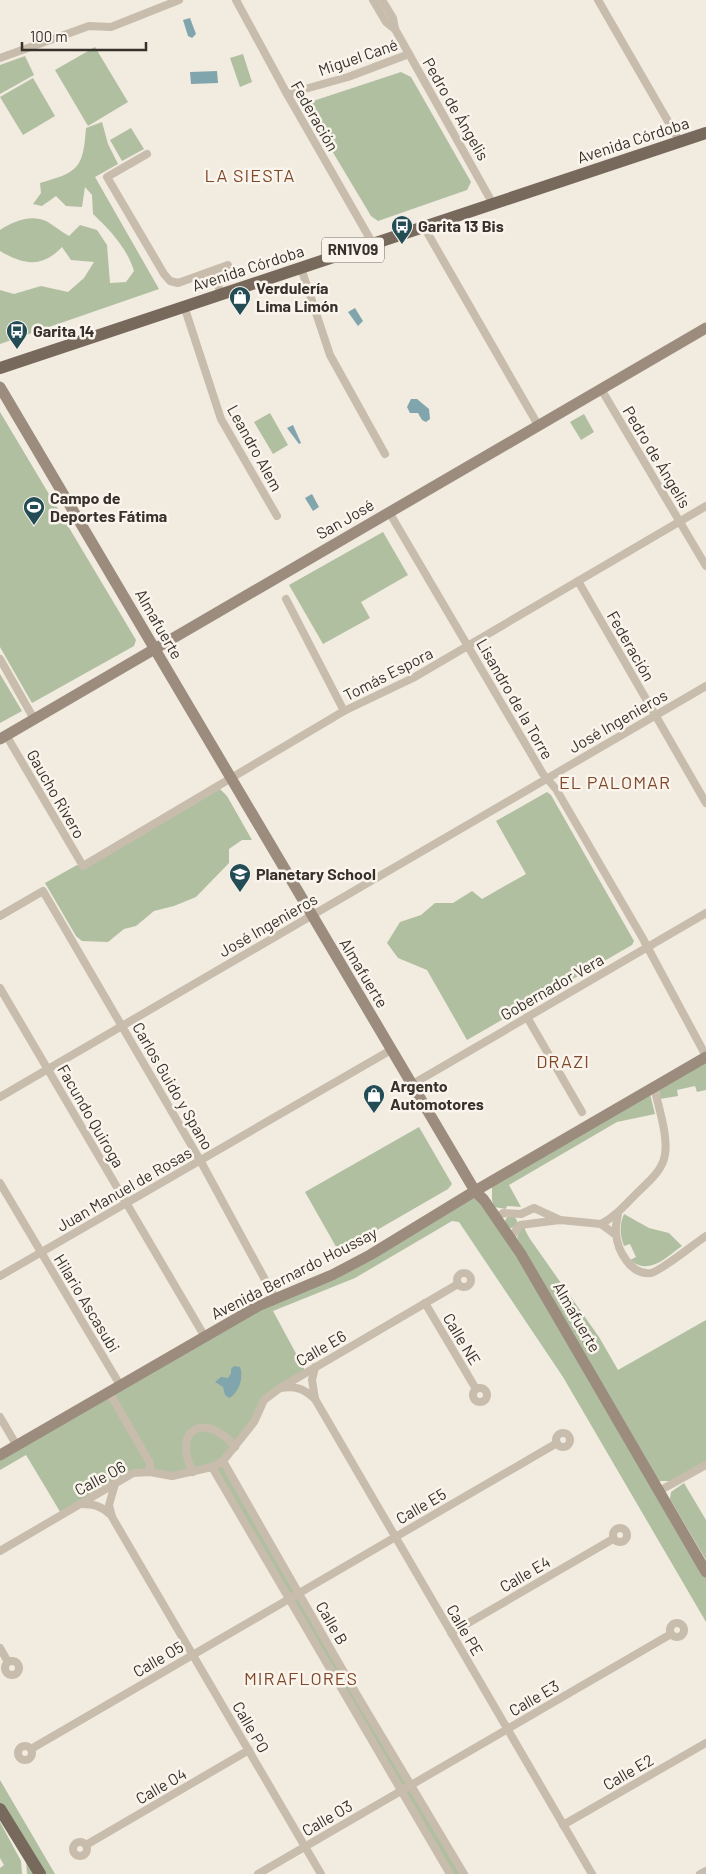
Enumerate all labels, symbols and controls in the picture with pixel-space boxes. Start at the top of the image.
scale bar [22,20,146,52]
text: 100 m [30,27,68,45]
street label: Miguel Cané [316,34,400,79]
street label: Pedro de Ángelis [419,54,494,163]
street label: Federación [288,77,343,154]
street label: Avenida Córdoba [575,113,691,167]
district label: LA SIESTA [205,164,295,186]
bus stop icon: Garita 13 Bis [390,214,414,245]
place label: Garita 13 Bis [418,216,504,235]
road number: RN1V09 [322,238,384,262]
street label: Avenida Córdoba [190,241,306,295]
place label: Verdulería Lima Limón [256,278,338,315]
shop icon: Verdulería Lima Limón [228,285,252,316]
bus stop icon: Garita 14 [5,319,29,350]
place label: Garita 14 [33,321,94,340]
street label: Leandro Alem [224,401,287,494]
street label: Pedro de Ángelis [620,402,695,511]
place label: Campo de Deportes Fátima [50,488,167,525]
street label: San José [313,494,377,543]
sports icon: Campo de Deportes Fátima [22,495,46,526]
street label: Almafuerte [132,585,187,662]
street label: Federación [604,607,659,684]
street label: Lisandro de la Torre [473,635,558,763]
street label: Tomás Espora [340,643,436,704]
street label: José Ingenieros [565,685,670,756]
street label: Gaucho Rivero [23,746,90,842]
district label: EL PALOMAR [559,771,671,793]
school or university icon: Planetary School [228,862,252,893]
place label: Planetary School [256,864,376,883]
street label: José Ingenieros [215,889,320,960]
street label: Almafuerte [336,935,393,1011]
street label: Gobernador Vera [497,949,607,1024]
street label: Carlos Guido y Spano [129,1019,218,1153]
district label: DRAZI [536,1050,590,1072]
street label: Facundo Quiroga [54,1061,129,1171]
place label: Argento Automotores [390,1076,484,1113]
shop icon: Argento Automotores [362,1083,386,1114]
street label: Juan Manuel de Rosas [53,1142,195,1235]
street label: Avenida Bernardo Houssay [208,1222,381,1323]
street label: Hilario Ascasubi [51,1250,124,1355]
street label: Almafuerte [550,1278,605,1355]
street label: Calle NE [440,1309,485,1368]
street label: Calle E6 [292,1326,349,1369]
street label: Calle O6 [71,1456,129,1499]
street label: Calle E5 [392,1484,449,1527]
street label: Calle E4 [496,1551,553,1596]
street label: Calle B [312,1598,352,1648]
street label: Calle PE [443,1601,488,1659]
street label: Calle O5 [129,1637,186,1681]
district label: MIRAFLORES [244,1667,358,1689]
street label: Calle E3 [505,1676,562,1719]
street label: Calle PO [229,1698,274,1756]
street label: Calle E2 [599,1750,656,1794]
street label: Calle O4 [132,1763,190,1808]
street label: Calle O3 [298,1796,355,1840]

